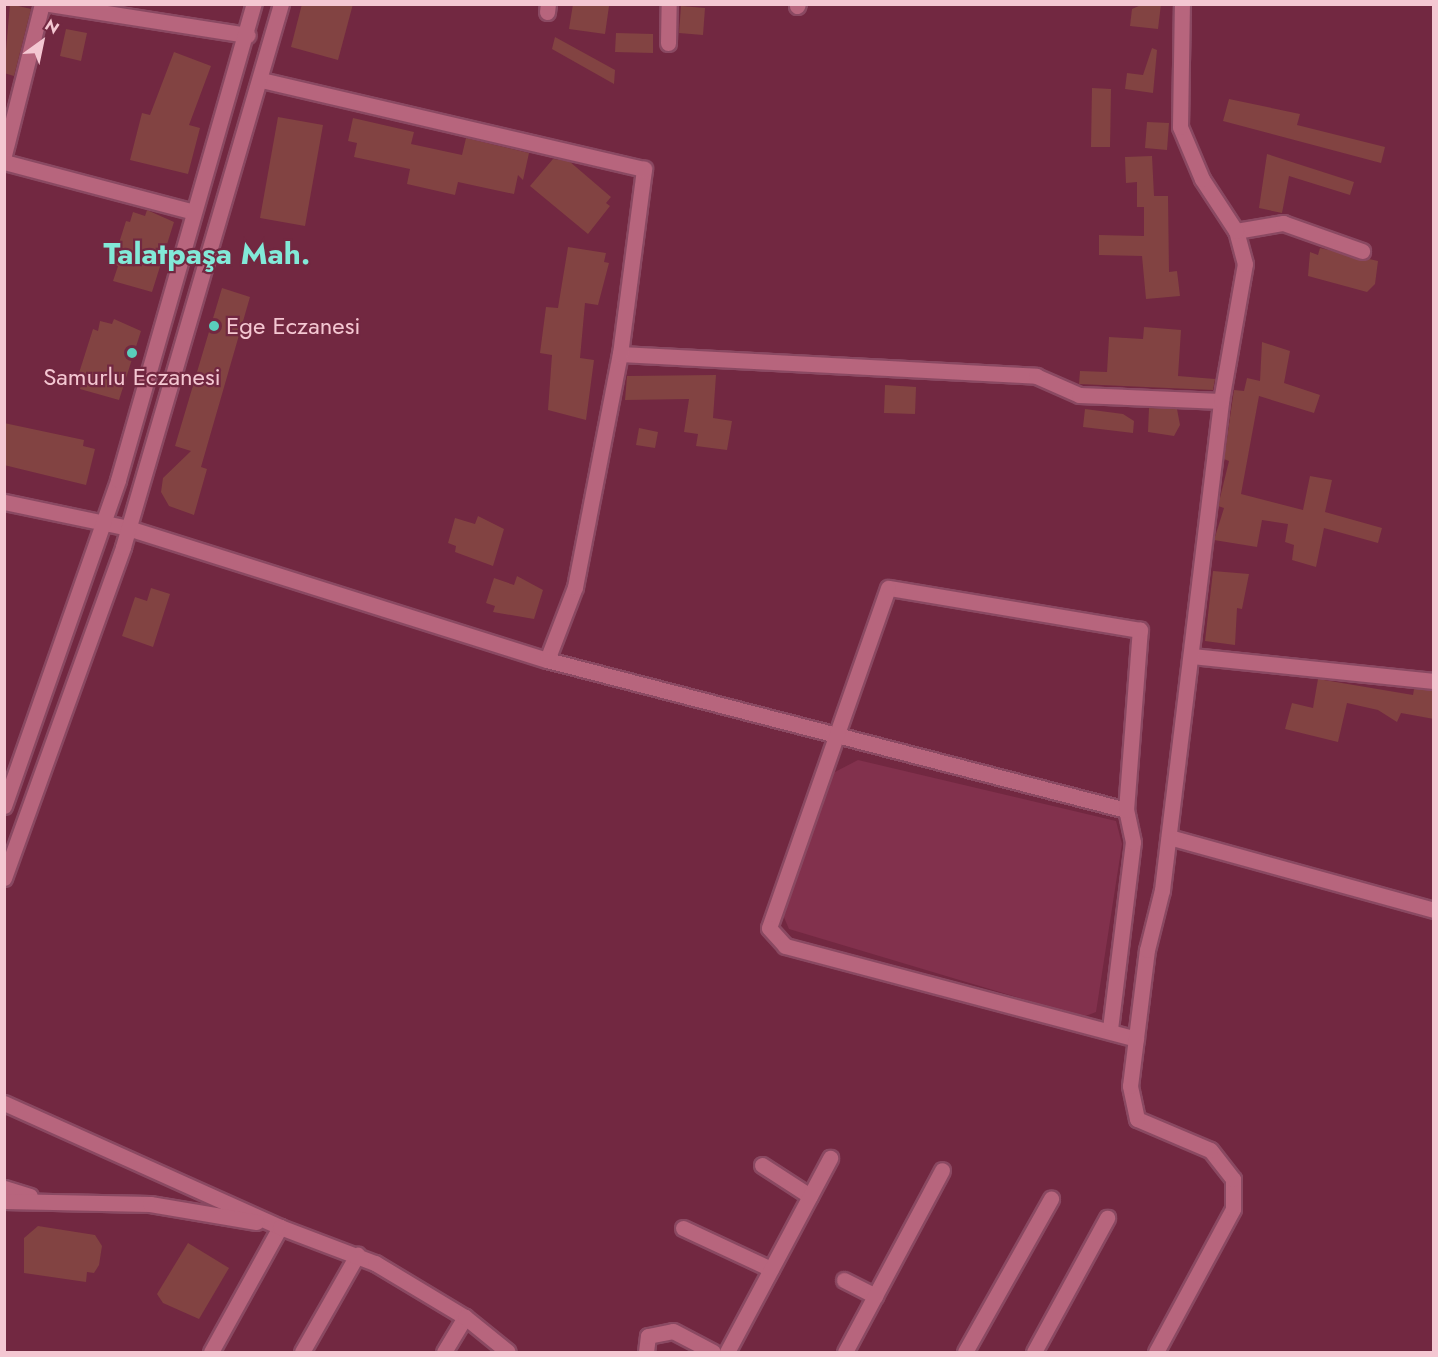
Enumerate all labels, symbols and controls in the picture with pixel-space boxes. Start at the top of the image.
north arrow [12,12,72,72]
text: N [40,13,64,40]
district label: Talatpaşa Mah. [104,236,310,272]
place label: Ege Eczanesi [226,312,361,340]
marker: Ege Eczanesi [207,319,221,333]
marker: Samurlu Eczanesi [125,346,139,360]
place label: Samurlu Eczanesi [43,363,221,391]

